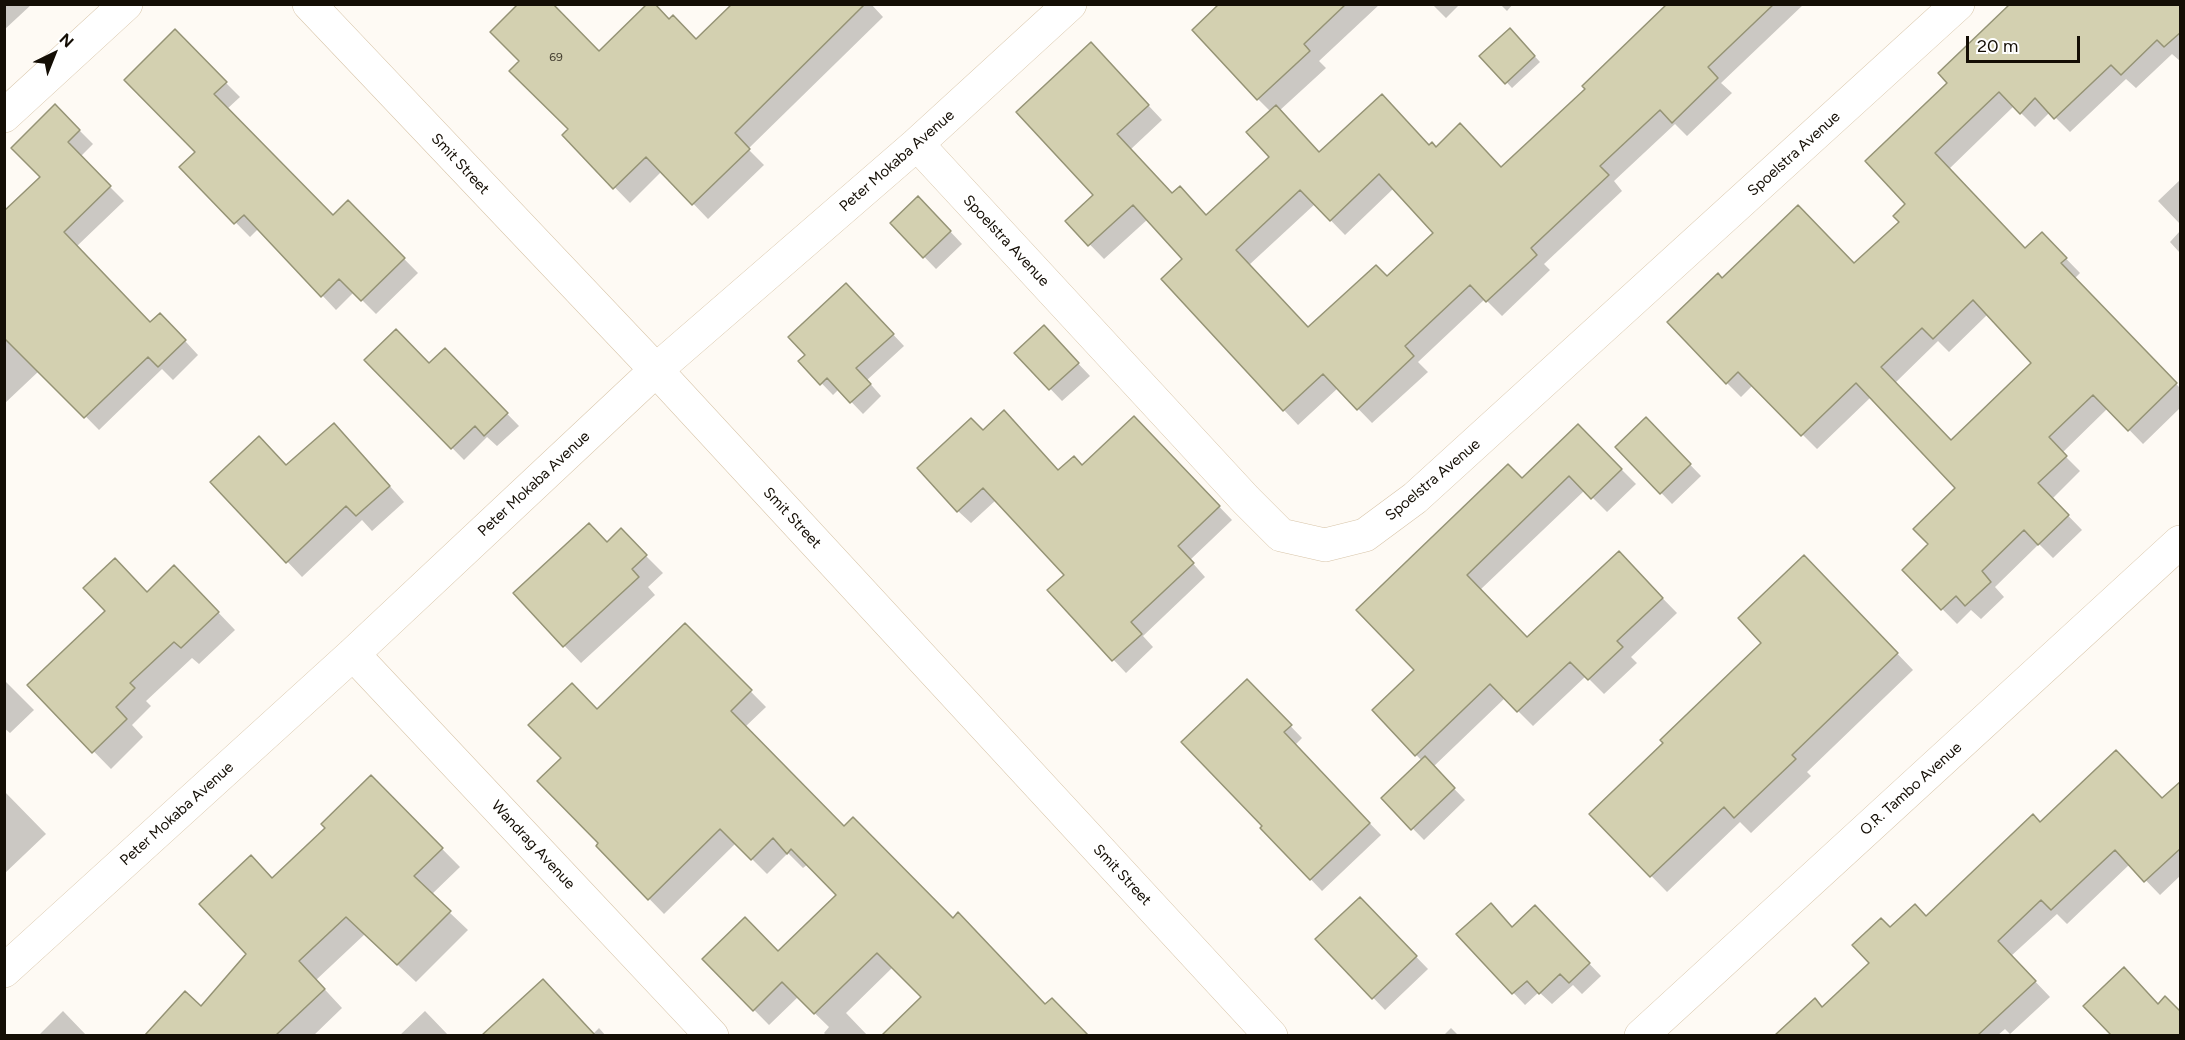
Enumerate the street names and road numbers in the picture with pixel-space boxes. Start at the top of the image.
street label: Peter Mokaba Avenue [836,106,958,216]
street label: Spoelstra Avenue [1744,108,1844,200]
street label: Smit Street [427,130,493,198]
street label: Spoelstra Avenue [959,192,1053,290]
street label: Peter Mokaba Avenue [474,428,594,540]
street label: Spoelstra Avenue [1382,435,1484,525]
street label: Smit Street [759,484,825,552]
street label: O.R. Tambo Avenue [1856,739,1966,839]
street label: Peter Mokaba Avenue [117,758,237,870]
street label: Wandrag Avenue [487,797,579,893]
street label: Smit Street [1089,841,1155,909]

